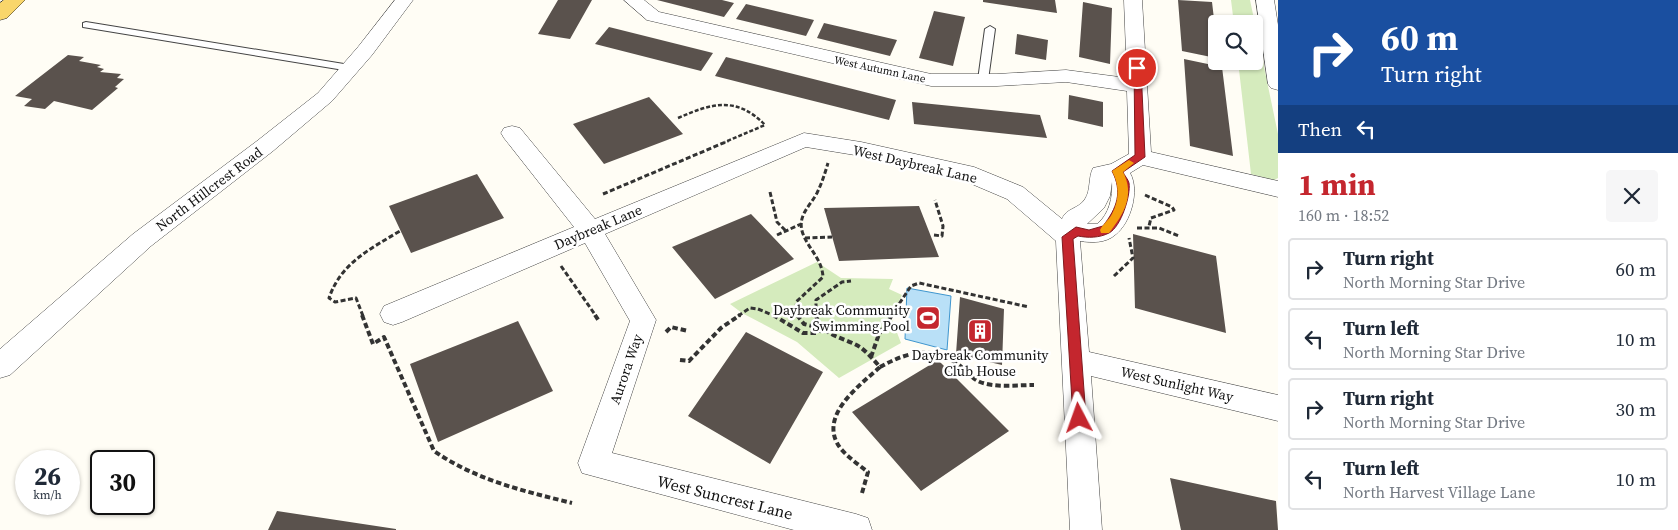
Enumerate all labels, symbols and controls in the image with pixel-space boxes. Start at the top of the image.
text: 60 m [1381,14,1458,62]
map controls [1208,15,1263,70]
button: search [1208,15,1263,70]
icon: right [1298,20,1363,85]
pin [1116,47,1158,89]
street label: West Autumn Lane [833,52,927,87]
icon: arrive [1123,54,1151,82]
text: Turn right [1381,59,1482,89]
icon: left [1352,115,1380,143]
text: Then [1298,116,1342,142]
street label: West Daybreak Lane [851,140,979,188]
street label: North Hillcrest Road [151,142,267,236]
text: 1 min [1298,164,1376,205]
button: close [1606,170,1658,222]
street label: Daybreak Lane [551,199,645,255]
text: 160 m · 18:52 [1298,204,1389,226]
text: Turn right [1343,245,1434,271]
icon: right [1300,255,1328,283]
text: 60 m [1615,256,1656,282]
text: North Morning Star Drive [1343,271,1525,293]
place label: Daybreak Community Swimming Pool [773,300,911,336]
sports icon: Daybreak Community Swimming Pool [915,305,941,331]
text: Turn left [1343,315,1419,341]
building icon: Daybreak Community Club House [967,318,993,344]
icon: left [1300,325,1328,353]
text: 10 m [1615,326,1656,352]
street label: Aurora Way [605,330,648,407]
text: North Morning Star Drive [1343,341,1525,363]
place label: Daybreak Community Club House [912,345,1049,381]
street label: West Sunlight Way [1119,361,1236,407]
text: Turn right [1343,385,1434,411]
position arrow [1052,391,1104,443]
icon: right [1300,395,1328,423]
text: 30 m [1615,396,1656,422]
text: North Morning Star Drive [1343,411,1525,433]
speed limit sign: 30 [90,450,155,515]
text: Turn left [1343,455,1419,481]
text: 26 [34,459,61,493]
icon: left [1300,465,1328,493]
text: 10 m [1615,466,1656,492]
street label: West Suncrest Lane [655,469,795,525]
text: North Harvest Village Lane [1343,481,1535,503]
text: km/h [33,487,62,503]

